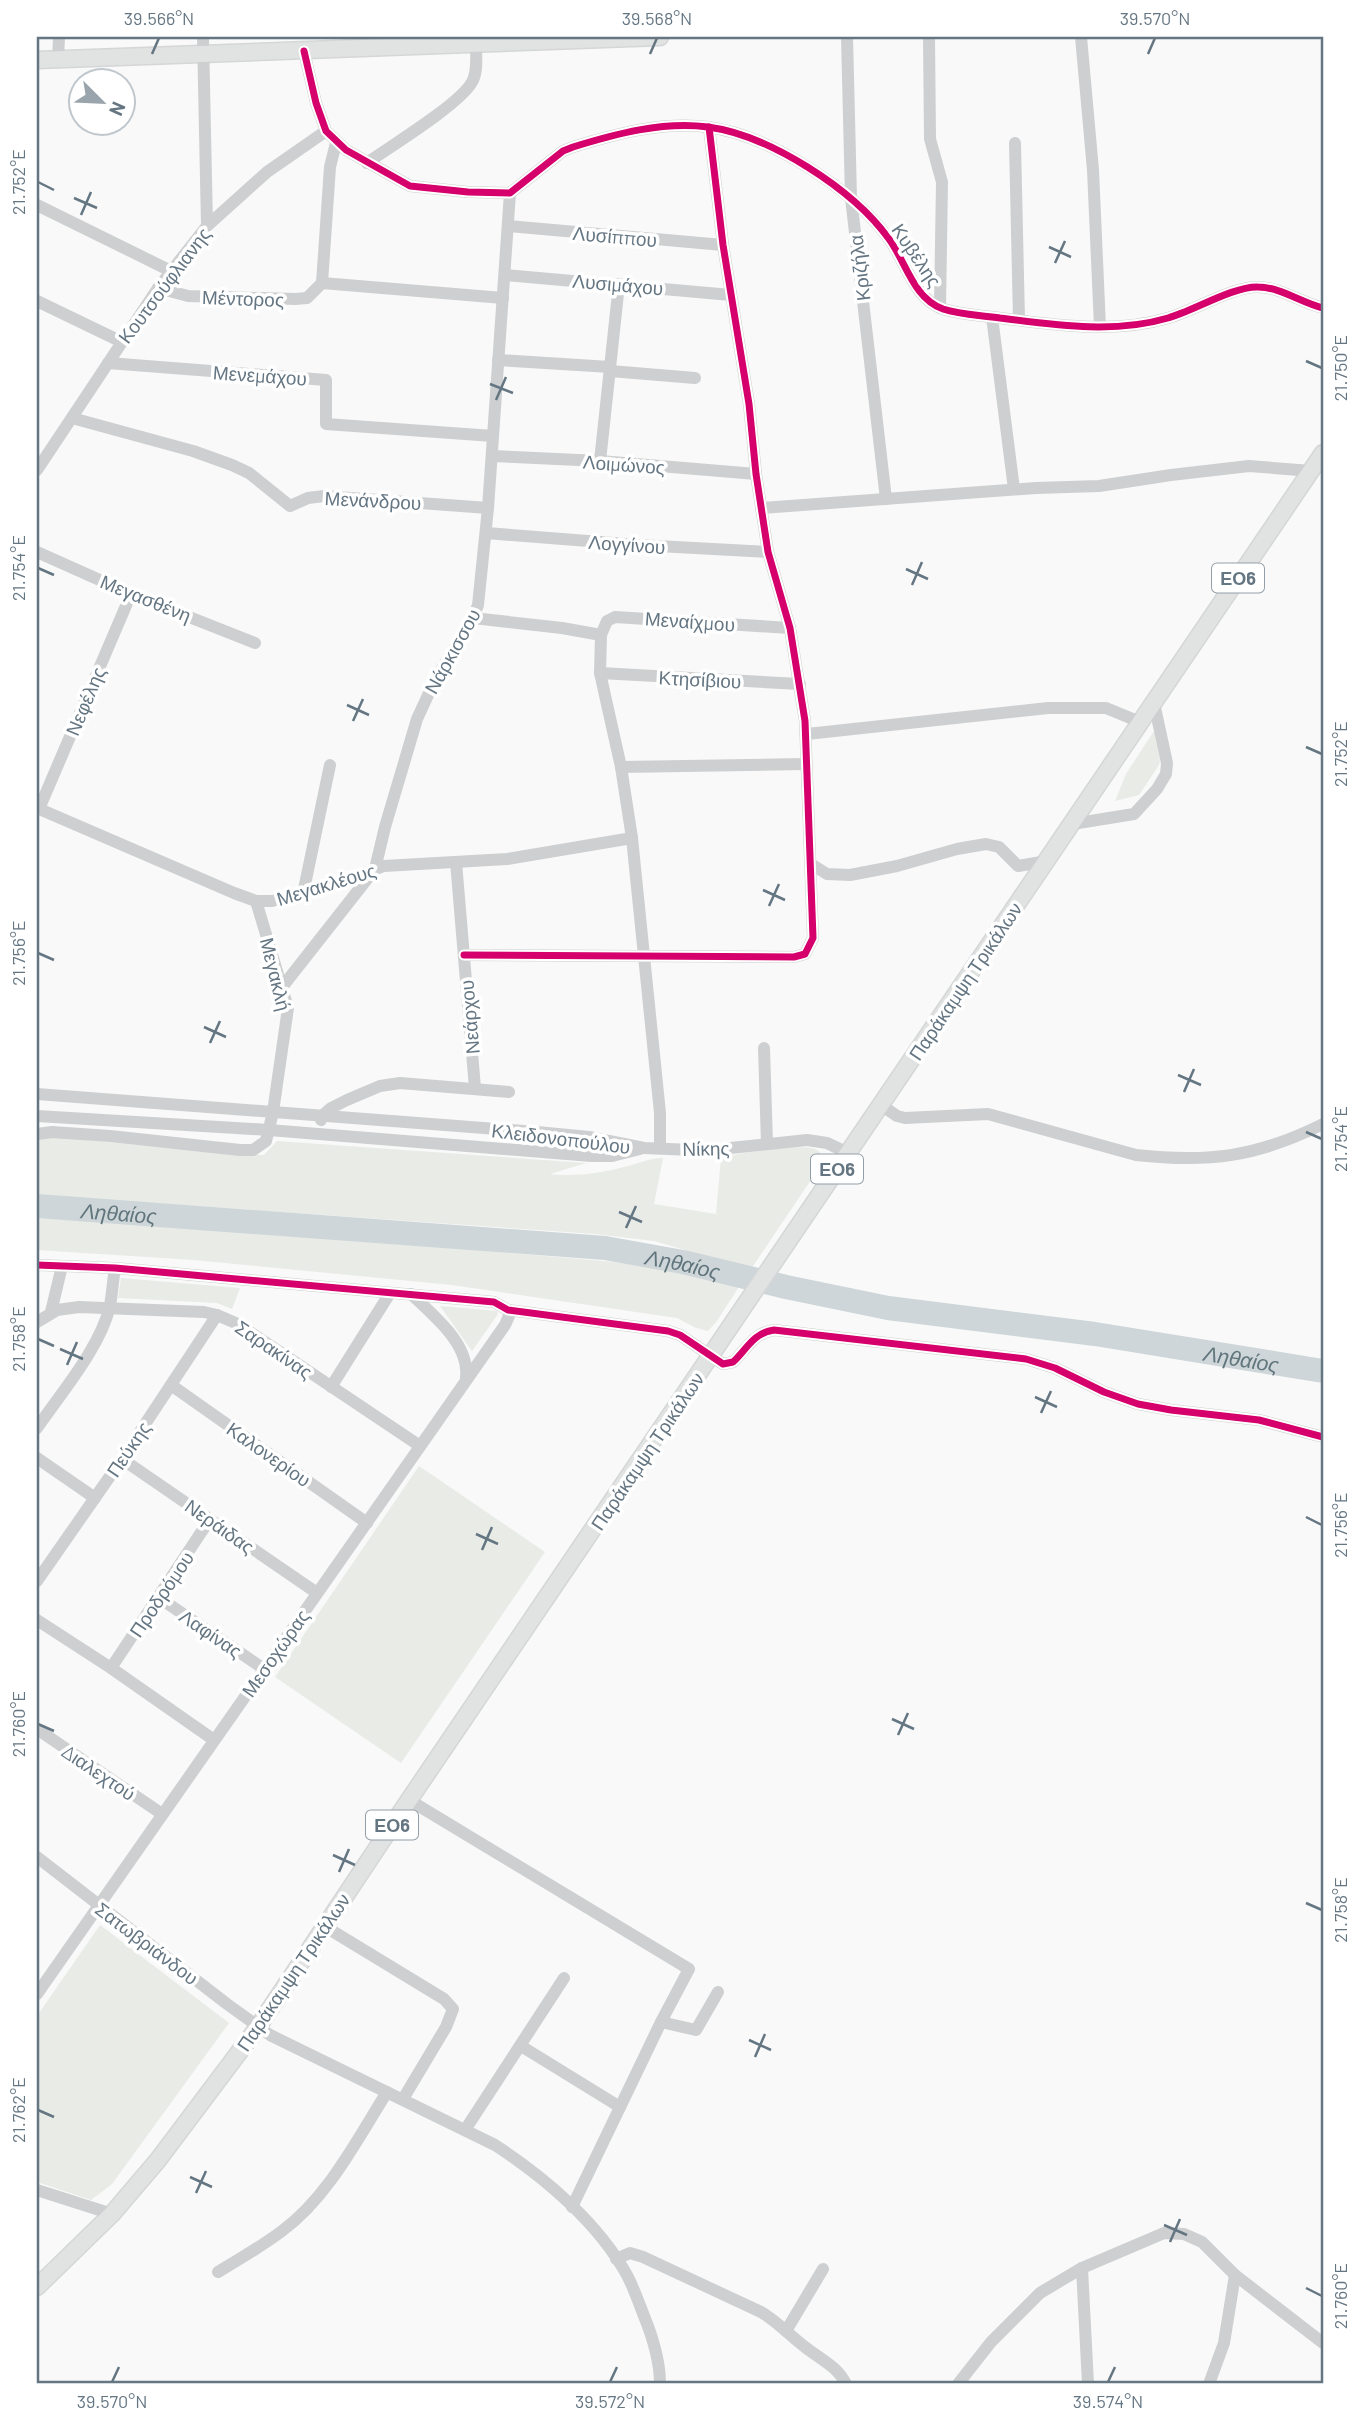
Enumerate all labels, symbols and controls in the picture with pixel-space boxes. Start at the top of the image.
text: 39.566°N [124,7,194,29]
text: 39.568°N [622,7,692,29]
text: 39.570°N [1120,7,1190,29]
north arrow [66,66,136,136]
text: N [105,99,131,120]
text: 21.752°E [7,149,29,215]
street label: Κυβέλης [887,219,947,291]
street label: Λυσίππου [572,221,658,251]
street label: Κουτσούφλιανης [113,222,215,348]
street label: Κριζήλα [844,234,874,302]
street label: Λυσιμάχου [572,269,664,299]
street label: Μέντορος [202,285,284,311]
text: 21.750°E [1329,335,1351,401]
street label: Μενεμάχου [212,360,308,390]
street label: Λοιμώνος [582,450,666,478]
street label: Μενάνδρου [324,486,422,514]
street label: Λογγίνου [588,530,666,558]
text: 21.754°E [7,535,29,601]
road number: ΕΟ6 [1212,564,1264,592]
street label: Μεγασθένη [97,569,195,627]
street label: Νάρκισσου [419,604,485,698]
street label: Μεναίχμου [644,606,736,636]
street label: Νεφέλης [60,663,110,739]
street label: Κτησίβιου [658,665,742,693]
text: 21.752°E [1329,721,1351,787]
street label: Μεγακλέους [274,858,378,910]
street label: Παράκαμψη Τρικάλων [904,898,1026,1064]
text: 21.756°E [7,920,29,986]
street label: Μεγακλή [256,935,296,1013]
street label: Νεάρχου [454,979,484,1055]
text: 21.754°E [1329,1106,1351,1172]
street label: Κλειδονοπούλου [490,1118,632,1158]
street label: Νίκης [682,1136,730,1160]
road number: ΕΟ6 [811,1154,863,1184]
water label: Ληθαίος [79,1197,158,1227]
water label: Ληθαίος [643,1243,724,1283]
text: 21.758°E [7,1306,29,1372]
street label: Σαρακίνας [231,1315,317,1383]
water label: Ληθαίος [1201,1339,1282,1376]
street label: Παράκαμψη Τρικάλων [586,1368,708,1534]
street label: Πεύκης [101,1417,155,1481]
street label: Καλονερίου [223,1417,315,1491]
text: 21.756°E [1329,1492,1351,1558]
street label: Νεράιδας [181,1494,259,1558]
street label: Προδρόμου [124,1547,198,1641]
street label: Λαφίνας [176,1604,246,1662]
street label: Μεσοχώρας [237,1605,313,1701]
text: 21.760°E [7,1691,29,1757]
street label: Διαλεχτού [58,1739,140,1805]
road number: ΕΟ6 [366,1811,418,1840]
text: 21.758°E [1329,1877,1351,1943]
street label: Παράκαμψη Τρικάλων [232,1889,354,2055]
street label: Σατωβριάνδου [91,1897,203,1989]
text: 21.762°E [7,2077,29,2143]
text: 21.760°E [1329,2263,1351,2329]
text: 39.570°N [77,2390,147,2412]
text: 39.572°N [575,2390,645,2412]
text: 39.574°N [1073,2390,1143,2412]

